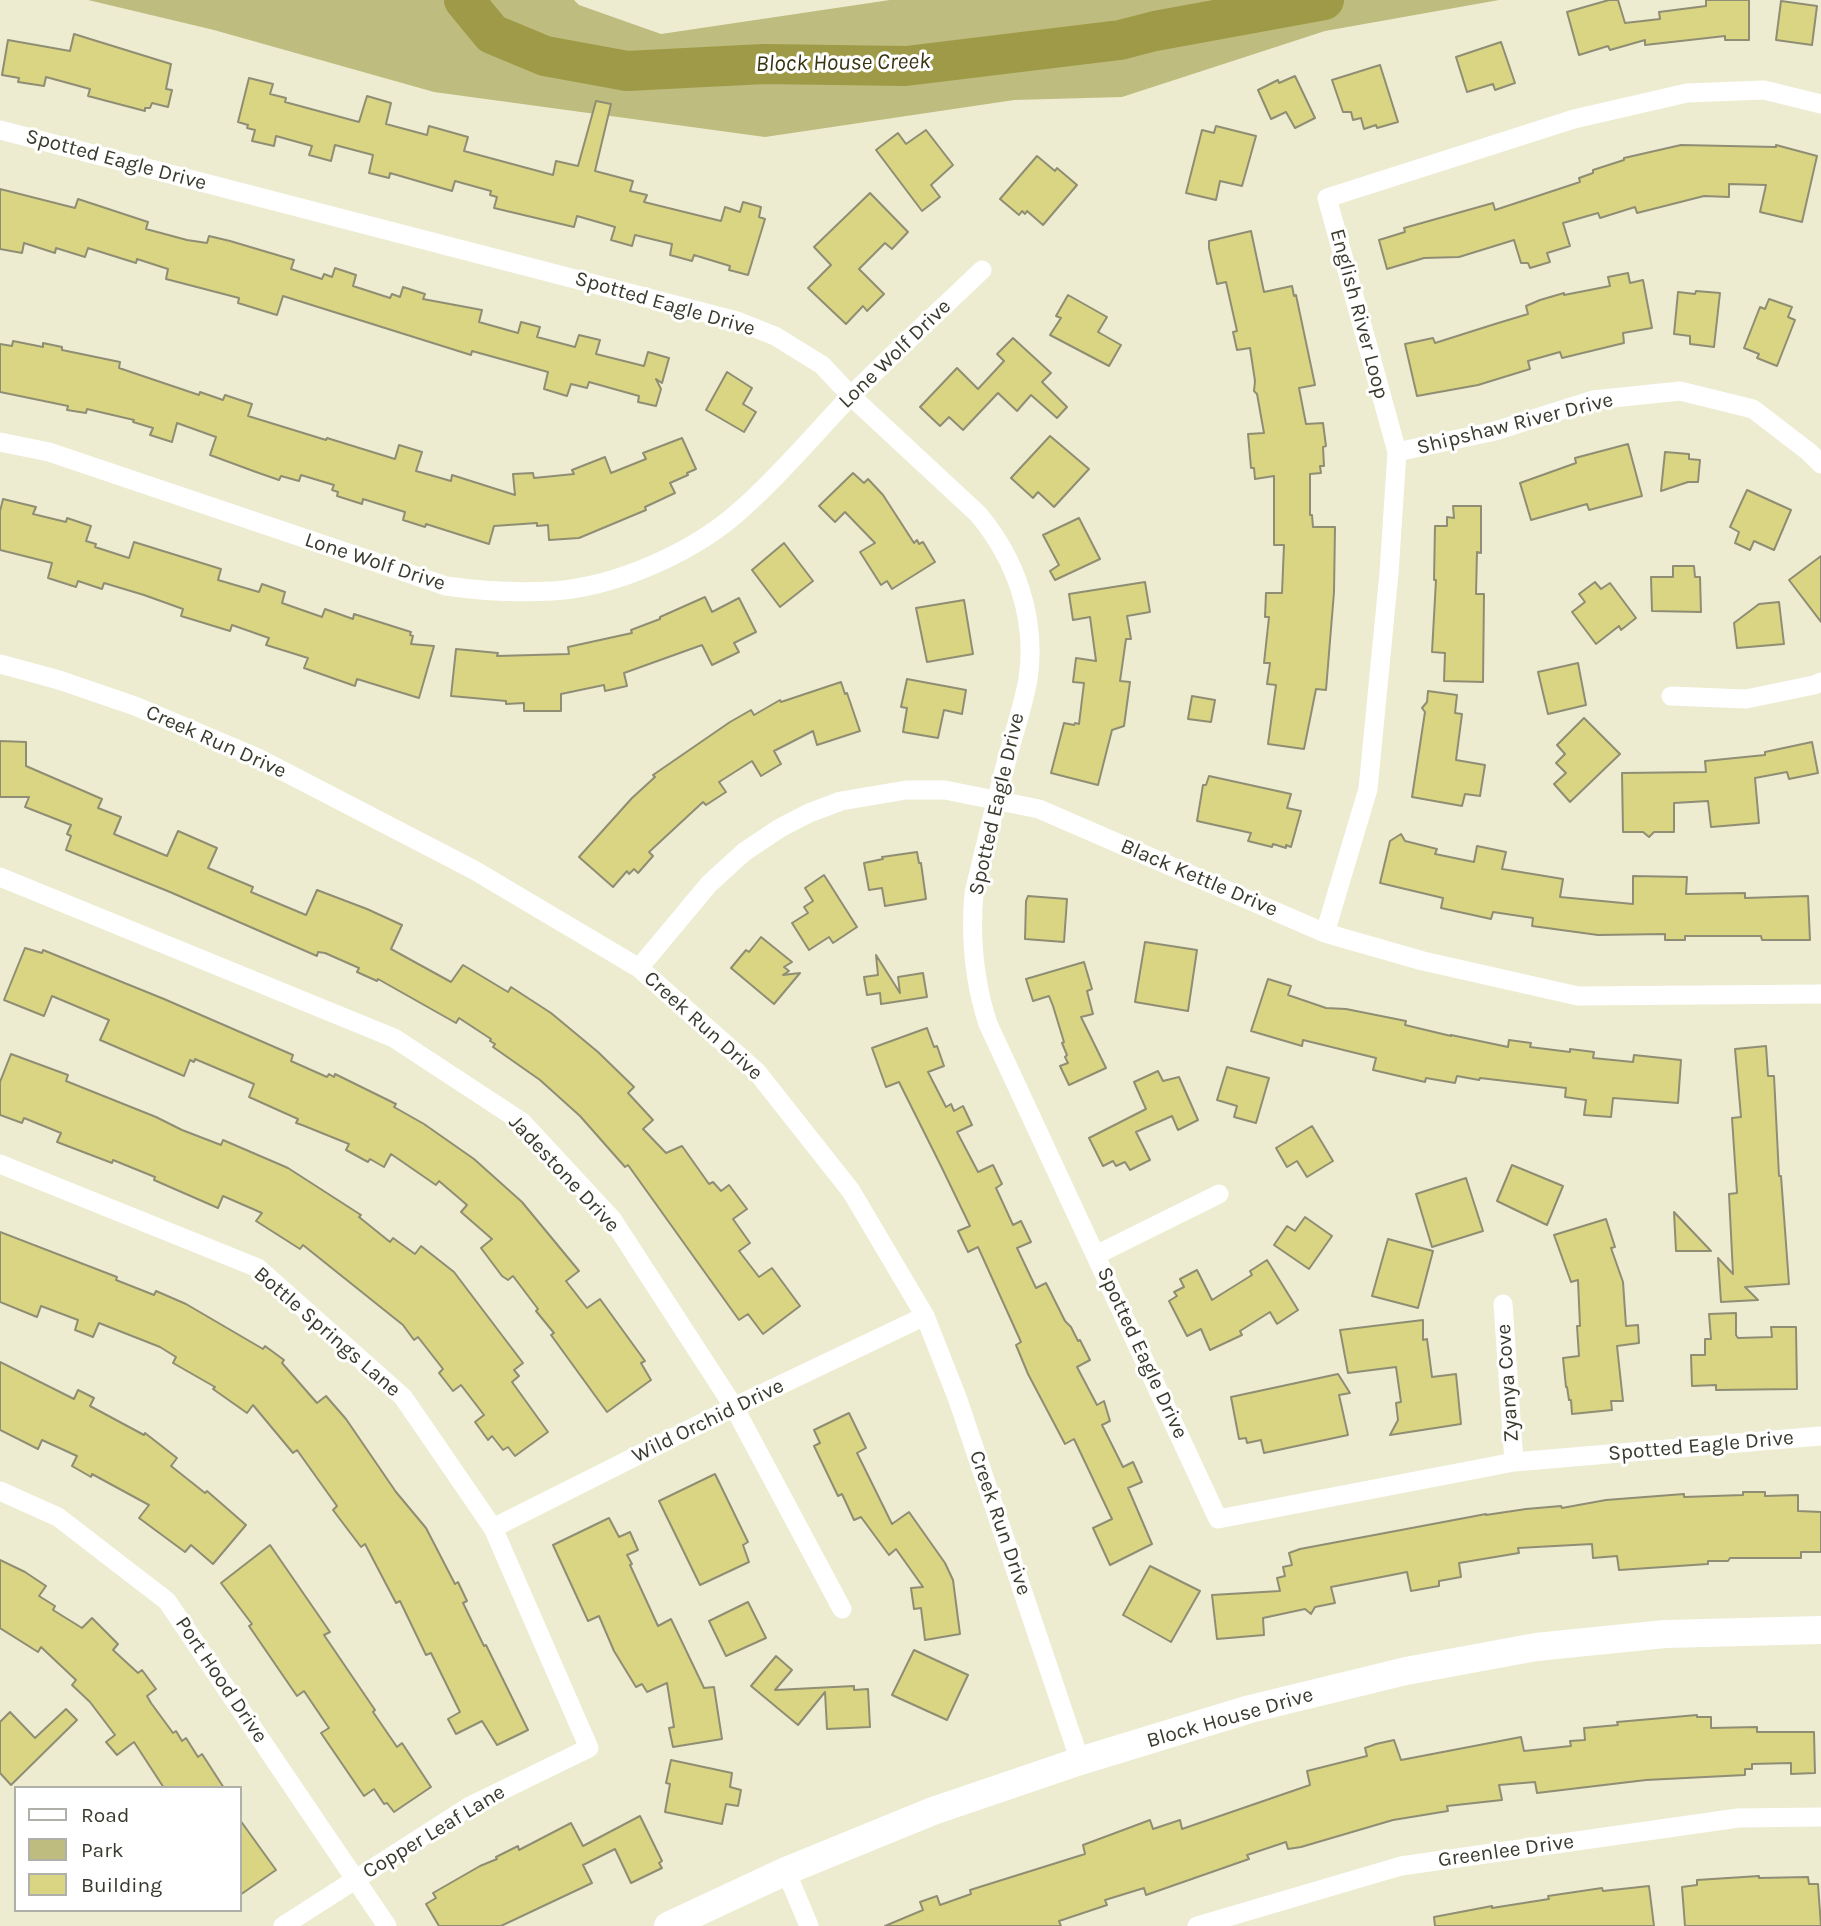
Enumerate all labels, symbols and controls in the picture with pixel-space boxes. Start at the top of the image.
water label: Block House Creek [755,48,931,78]
street label: Spotted Eagle Drive [23,124,209,196]
street label: English River Loop [1324,226,1394,402]
street label: Spotted Eagle Drive [572,266,758,342]
street label: Lone Wolf Drive [834,294,956,414]
street label: Shipshaw River Drive [1414,387,1616,461]
street label: Lone Wolf Drive [301,527,449,597]
street label: Creek Run Drive [142,700,290,784]
street label: Spotted Eagle Drive [964,710,1030,898]
street label: Black Kettle Drive [1117,834,1281,922]
street label: Creek Run Drive [638,966,768,1086]
street label: Jadestone Drive [503,1110,625,1238]
street label: Bottle Springs Lane [248,1261,406,1403]
street label: Spotted Eagle Drive [1091,1263,1193,1443]
street label: Zyanya Cove [1491,1323,1525,1443]
street label: Wild Orchid Drive [628,1373,788,1469]
street label: Spotted Eagle Drive [1607,1425,1795,1467]
street label: Creek Run Drive [963,1447,1037,1599]
street label: Port Hood Drive [169,1612,273,1748]
street label: Block House Drive [1144,1682,1316,1754]
street label: Copper Leaf Lane [358,1780,510,1884]
legend [14,1786,242,1912]
text: Road [81,1803,129,1827]
street label: Greenlee Drive [1436,1829,1576,1873]
text: Park [81,1838,124,1862]
text: Building [81,1873,162,1897]

